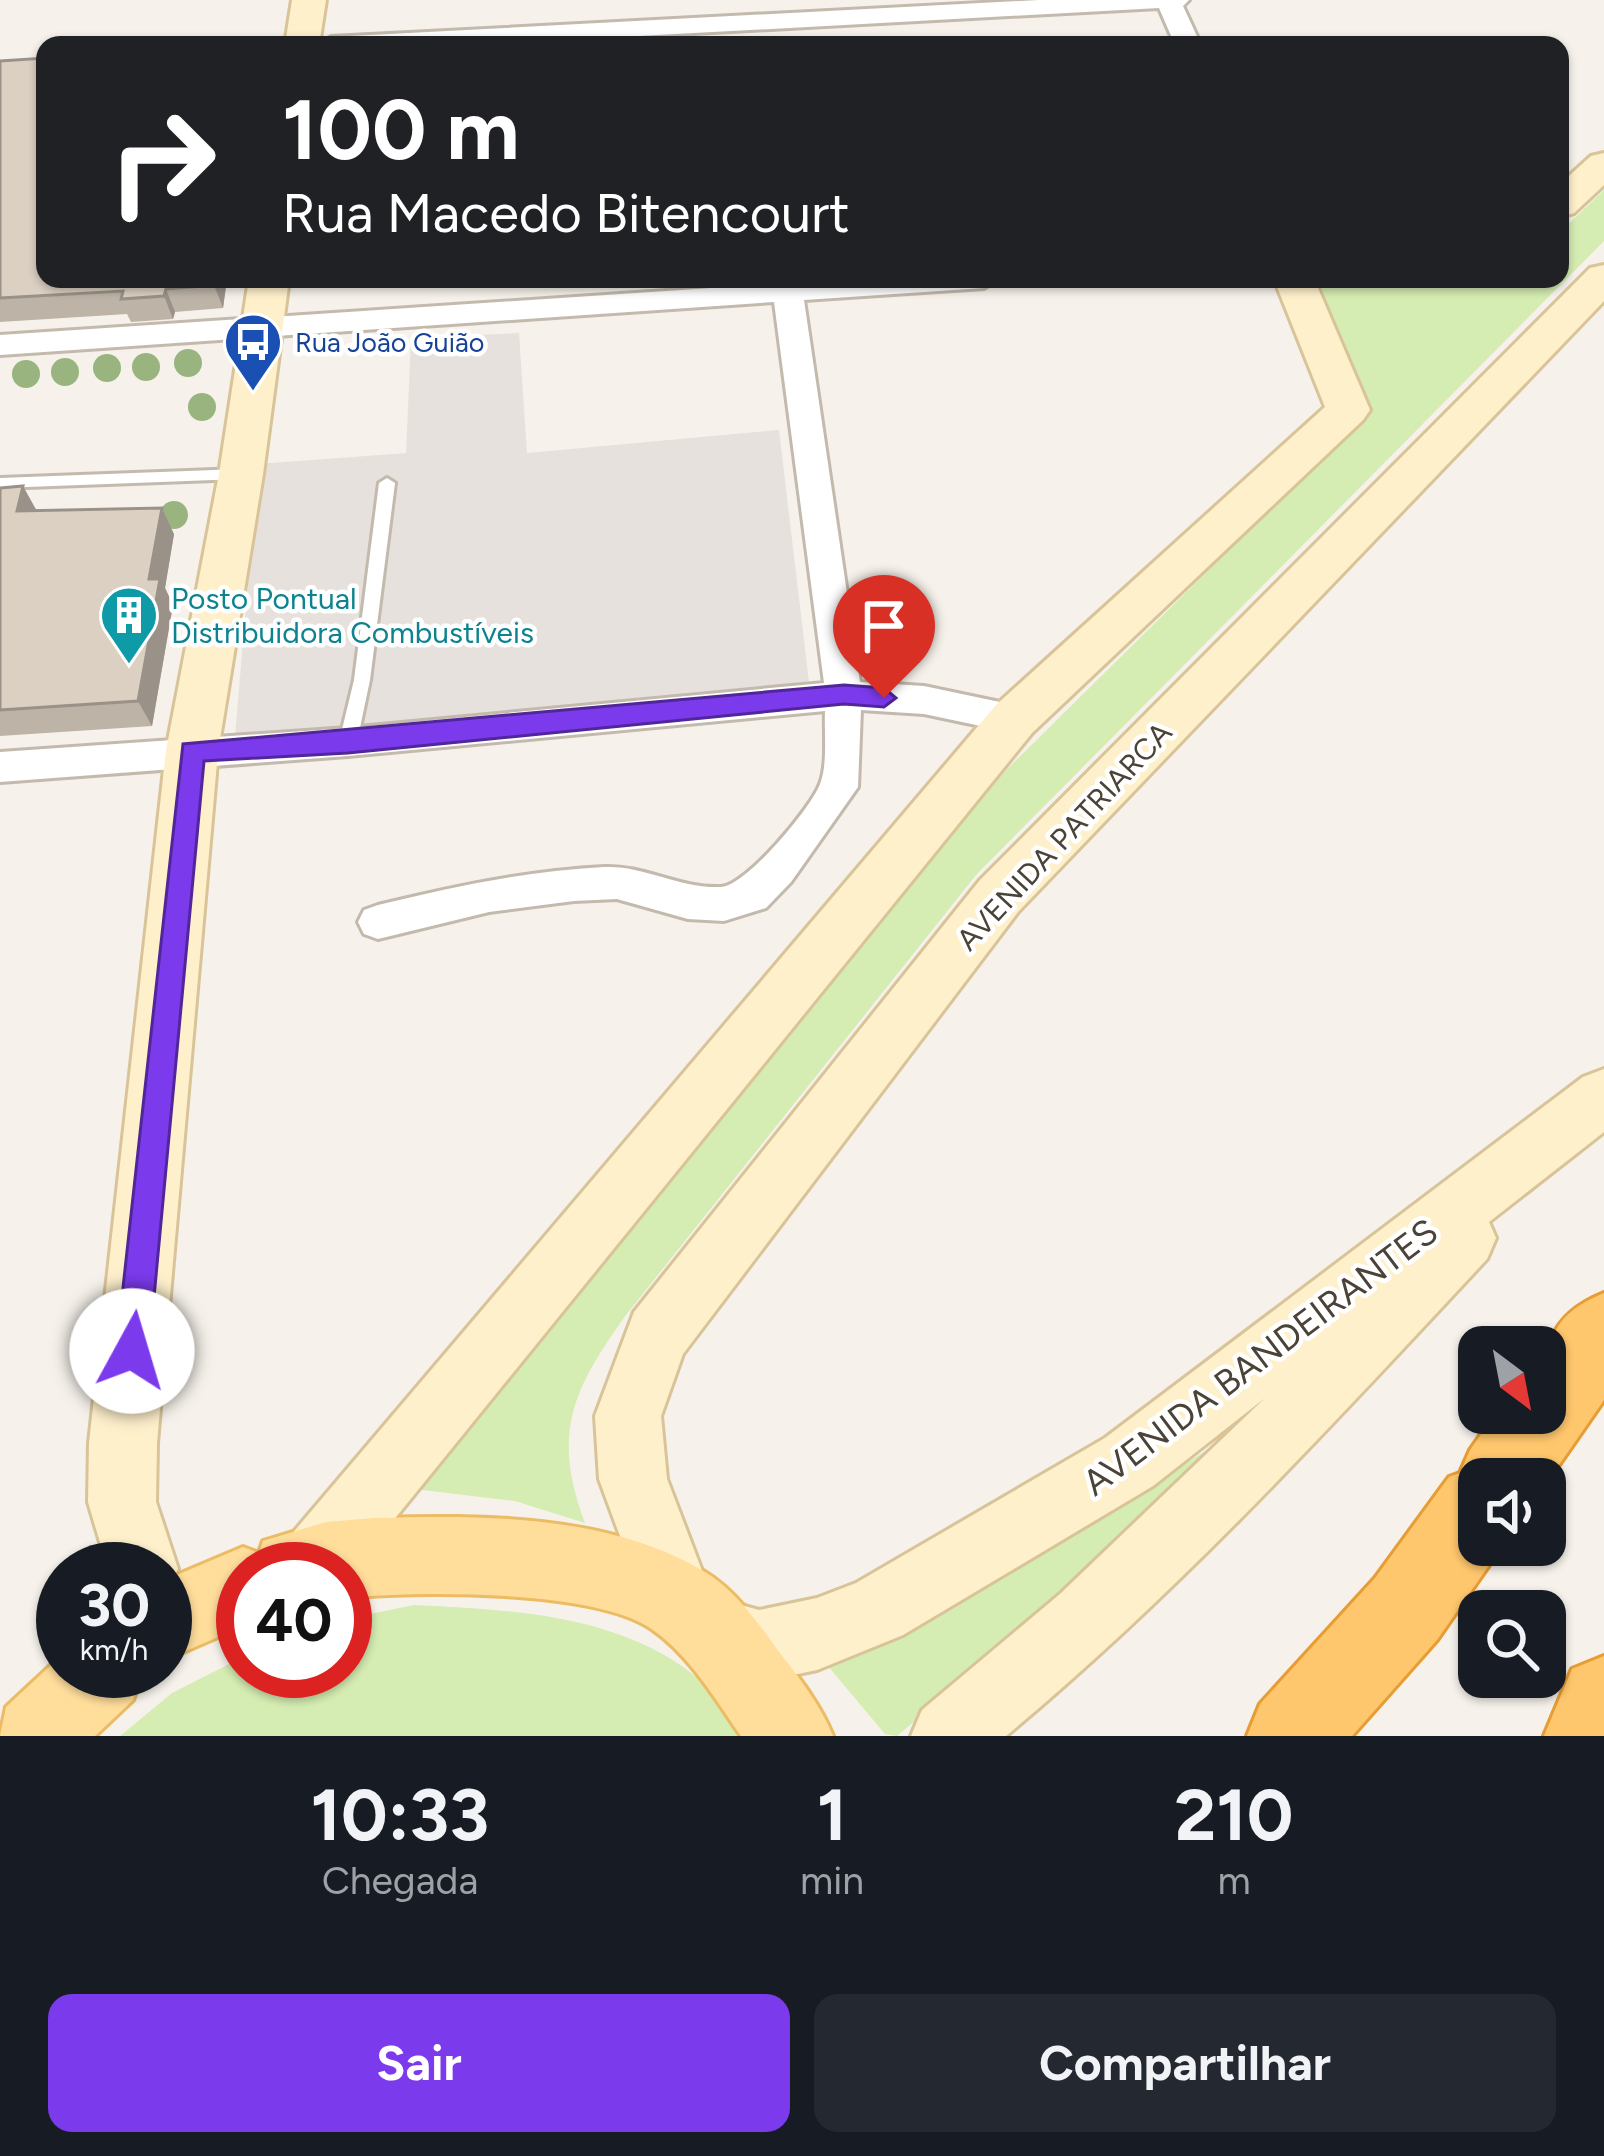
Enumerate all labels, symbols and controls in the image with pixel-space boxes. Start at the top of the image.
text: 100 m [282,79,520,180]
icon: right [84,84,240,240]
text: Rua Macedo Bitencourt [282,181,850,246]
bus stop icon: Rua João Guião [222,311,284,393]
place label: Rua João Guião [295,326,484,359]
pin [833,575,935,698]
place label: Posto Pontual Distribuidora Combustíveis [171,580,534,651]
building icon: Posto Pontual Distribuidora Combustíveis [98,584,160,666]
icon: arrive [851,593,917,659]
street label: AVENIDA PATRIARCA [948,714,1180,958]
street label: AVENIDA BANDEIRANTES [1074,1210,1446,1504]
position arrow [69,1288,195,1414]
north arrow [1458,1326,1566,1434]
map controls [1458,1326,1566,1698]
button: sound [1458,1458,1566,1566]
speed limit sign: 40 [216,1542,372,1698]
text: 30 [78,1569,150,1641]
button: search [1458,1590,1566,1698]
text: km/h [80,1631,148,1668]
text: 10:33 [311,1772,489,1858]
text: 1 [817,1772,847,1858]
text: 210 [1175,1772,1293,1858]
text: Chegada [322,1857,478,1904]
text: min [800,1857,864,1904]
text: m [1217,1857,1251,1904]
button: Sair [48,1994,790,2132]
button: Compartilhar [814,1994,1556,2132]

